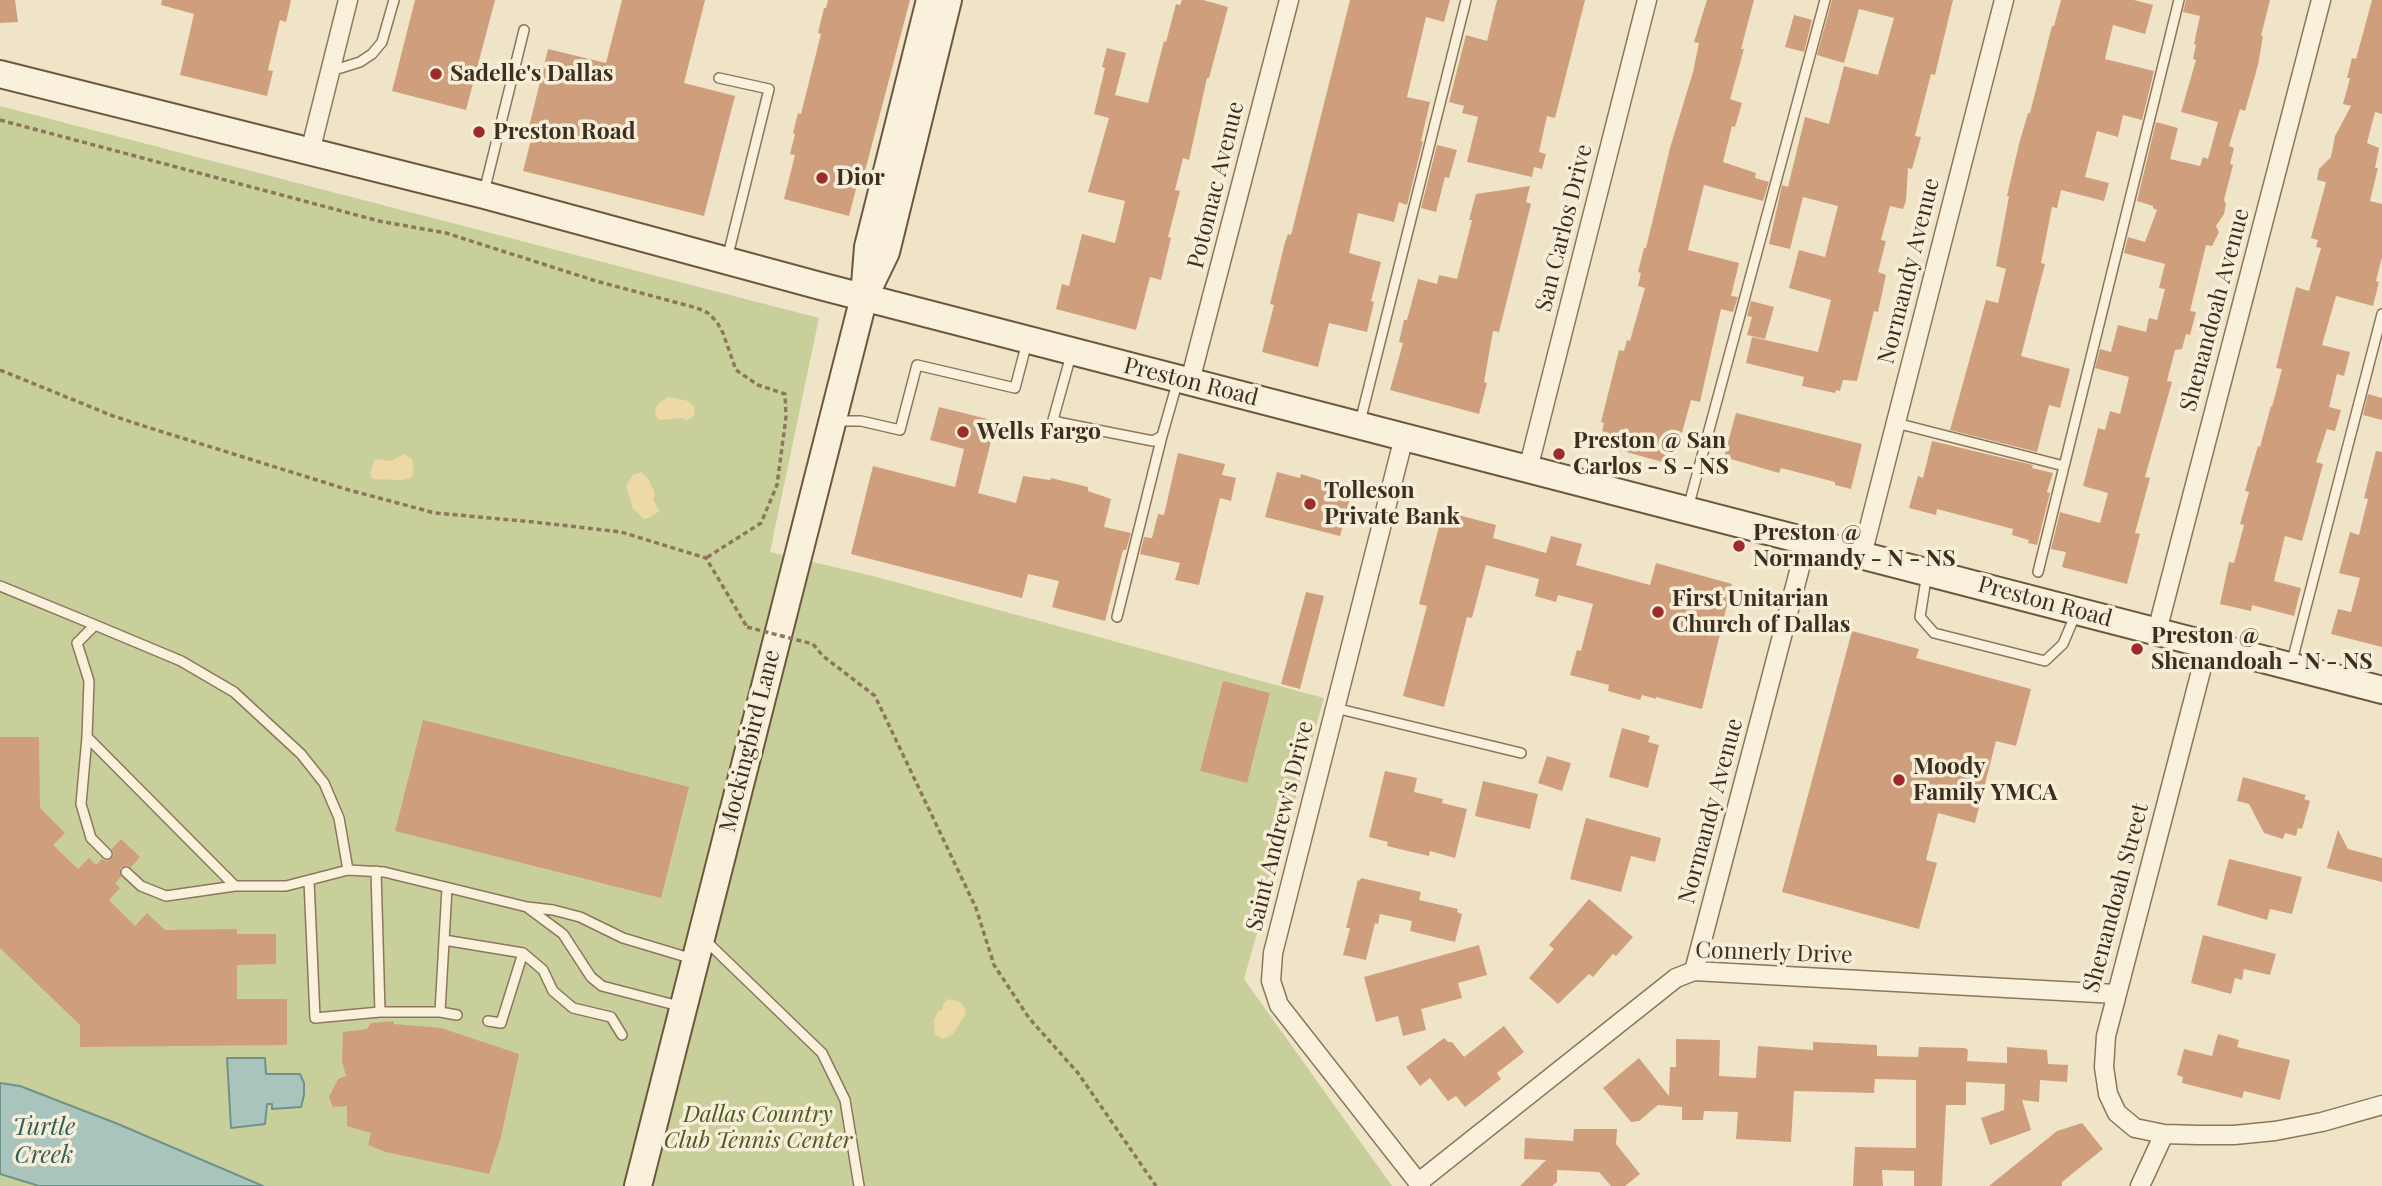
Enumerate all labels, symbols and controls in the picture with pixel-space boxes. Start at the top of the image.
place label: Sadelle's Dallas [450,60,613,88]
marker: Sadelle's Dallas [428,66,444,82]
street label: Potomac Avenue [1182,99,1250,271]
place label: Preston Road [493,118,635,146]
marker: Preston Road [471,124,487,140]
street label: San Carlos Drive [1530,141,1598,315]
place label: Dior [836,164,885,192]
marker: Dior [814,170,830,186]
street label: Normandy Avenue [1873,175,1945,367]
street label: Shenandoah Avenue [2175,205,2255,415]
street label: Preston Road [1121,352,1261,412]
place label: Wells Fargo [977,418,1101,446]
marker: Wells Fargo [955,424,971,440]
place label: Preston @ San Carlos - S - NS [1573,427,1729,481]
marker: Preston @ San Carlos - S - NS [1551,446,1567,462]
place label: Tolleson Private Bank [1324,477,1460,531]
marker: Tolleson Private Bank [1302,496,1318,512]
place label: Preston @ Normandy - N - NS [1753,519,1956,573]
marker: Preston @ Normandy - N - NS [1731,538,1747,554]
street label: Preston Road [1975,571,2115,633]
place label: First Unitarian Church of Dallas [1672,585,1850,639]
marker: First Unitarian Church of Dallas [1650,604,1666,620]
place label: Preston @ Shenandoah - N - NS [2151,622,2373,676]
marker: Preston @ Shenandoah - N - NS [2129,641,2145,657]
street label: Mockingbird Lane [714,647,786,835]
street label: Normandy Avenue [1673,715,1749,907]
street label: Saint Andrew's Drive [1241,718,1319,934]
place label: Moody Family YMCA [1913,753,2058,807]
marker: Moody Family YMCA [1891,772,1907,788]
street label: Shenandoah Street [2077,800,2155,996]
street label: Connerly Drive [1695,936,1853,970]
park label: Dallas Country Club Tennis Center [664,1101,852,1155]
water label: Turtle Creek [13,1114,75,1170]

